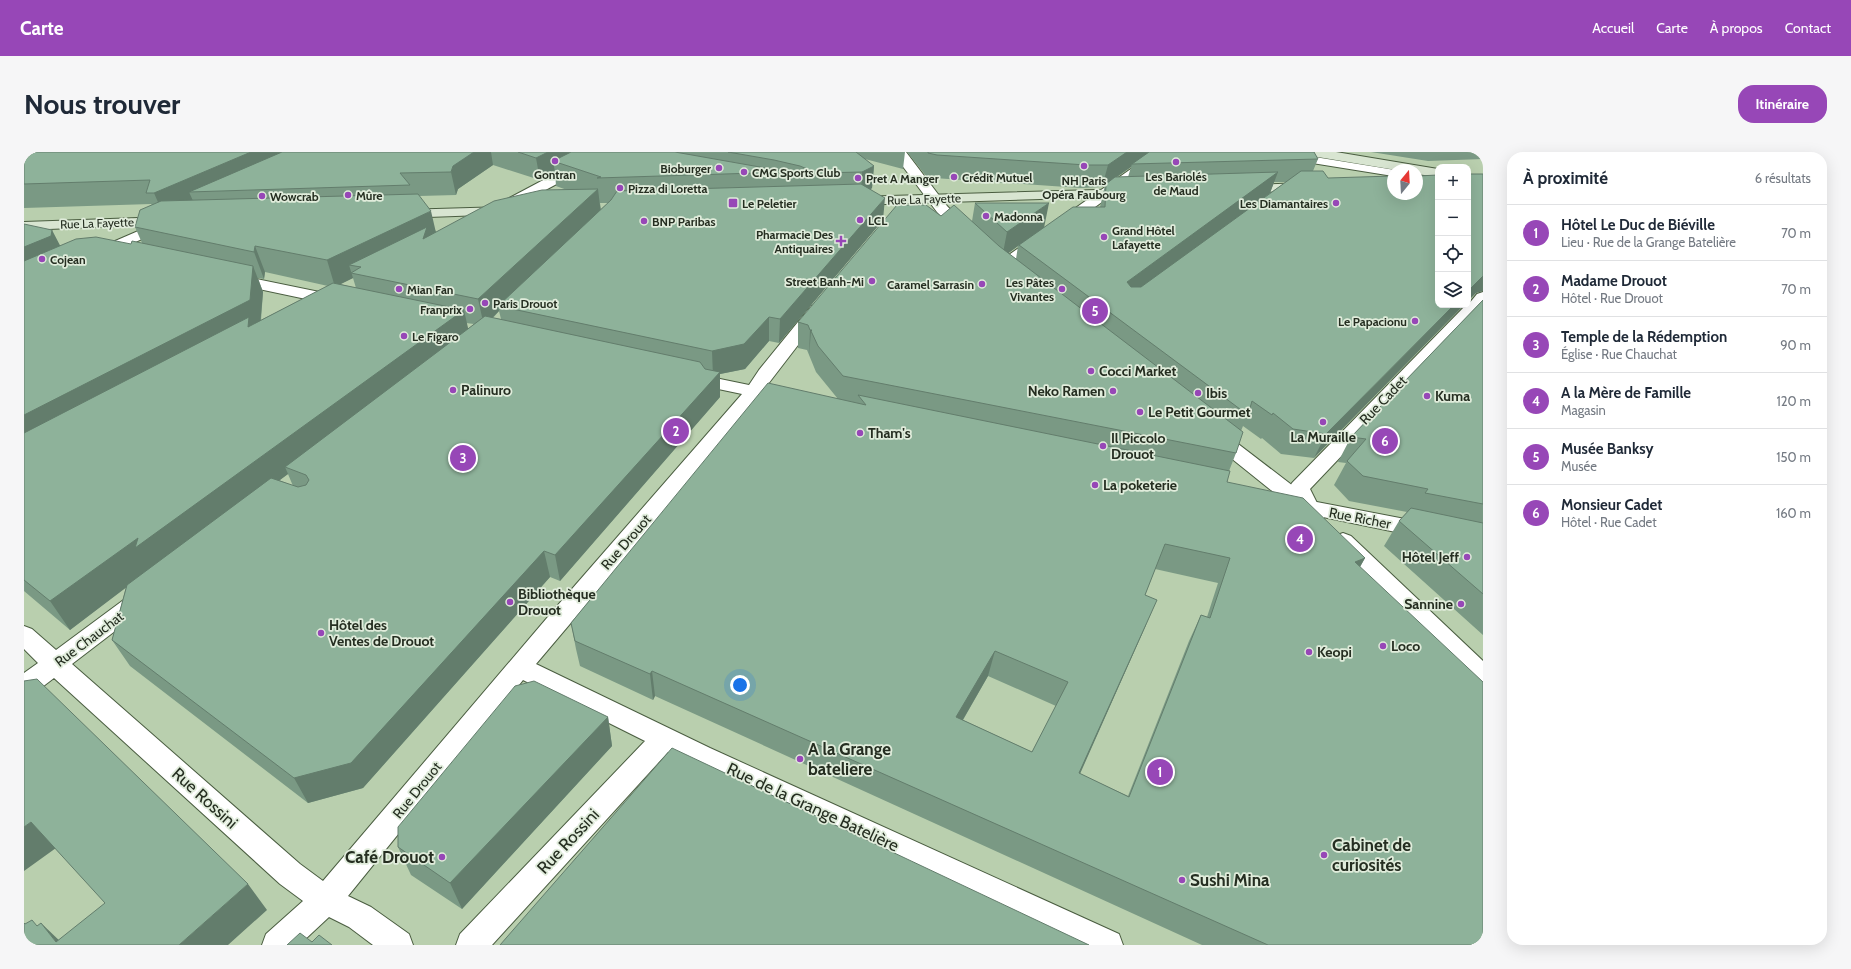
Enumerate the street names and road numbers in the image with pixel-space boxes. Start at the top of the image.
street label: Rue La Fayette [887,190,961,208]
street label: Rue La Fayette [60,214,134,232]
street label: Rue Cadet [1355,372,1411,428]
street label: Rue Richer [1327,503,1393,533]
street label: Rue Drouot [597,510,655,573]
street label: Rue Chauchat [51,607,127,671]
street label: Rue Drouot [389,758,445,822]
street label: Rue de la Grange Batelière [724,758,902,856]
street label: Rue Rossini [168,763,242,833]
street label: Rue Rossini [533,804,603,878]

